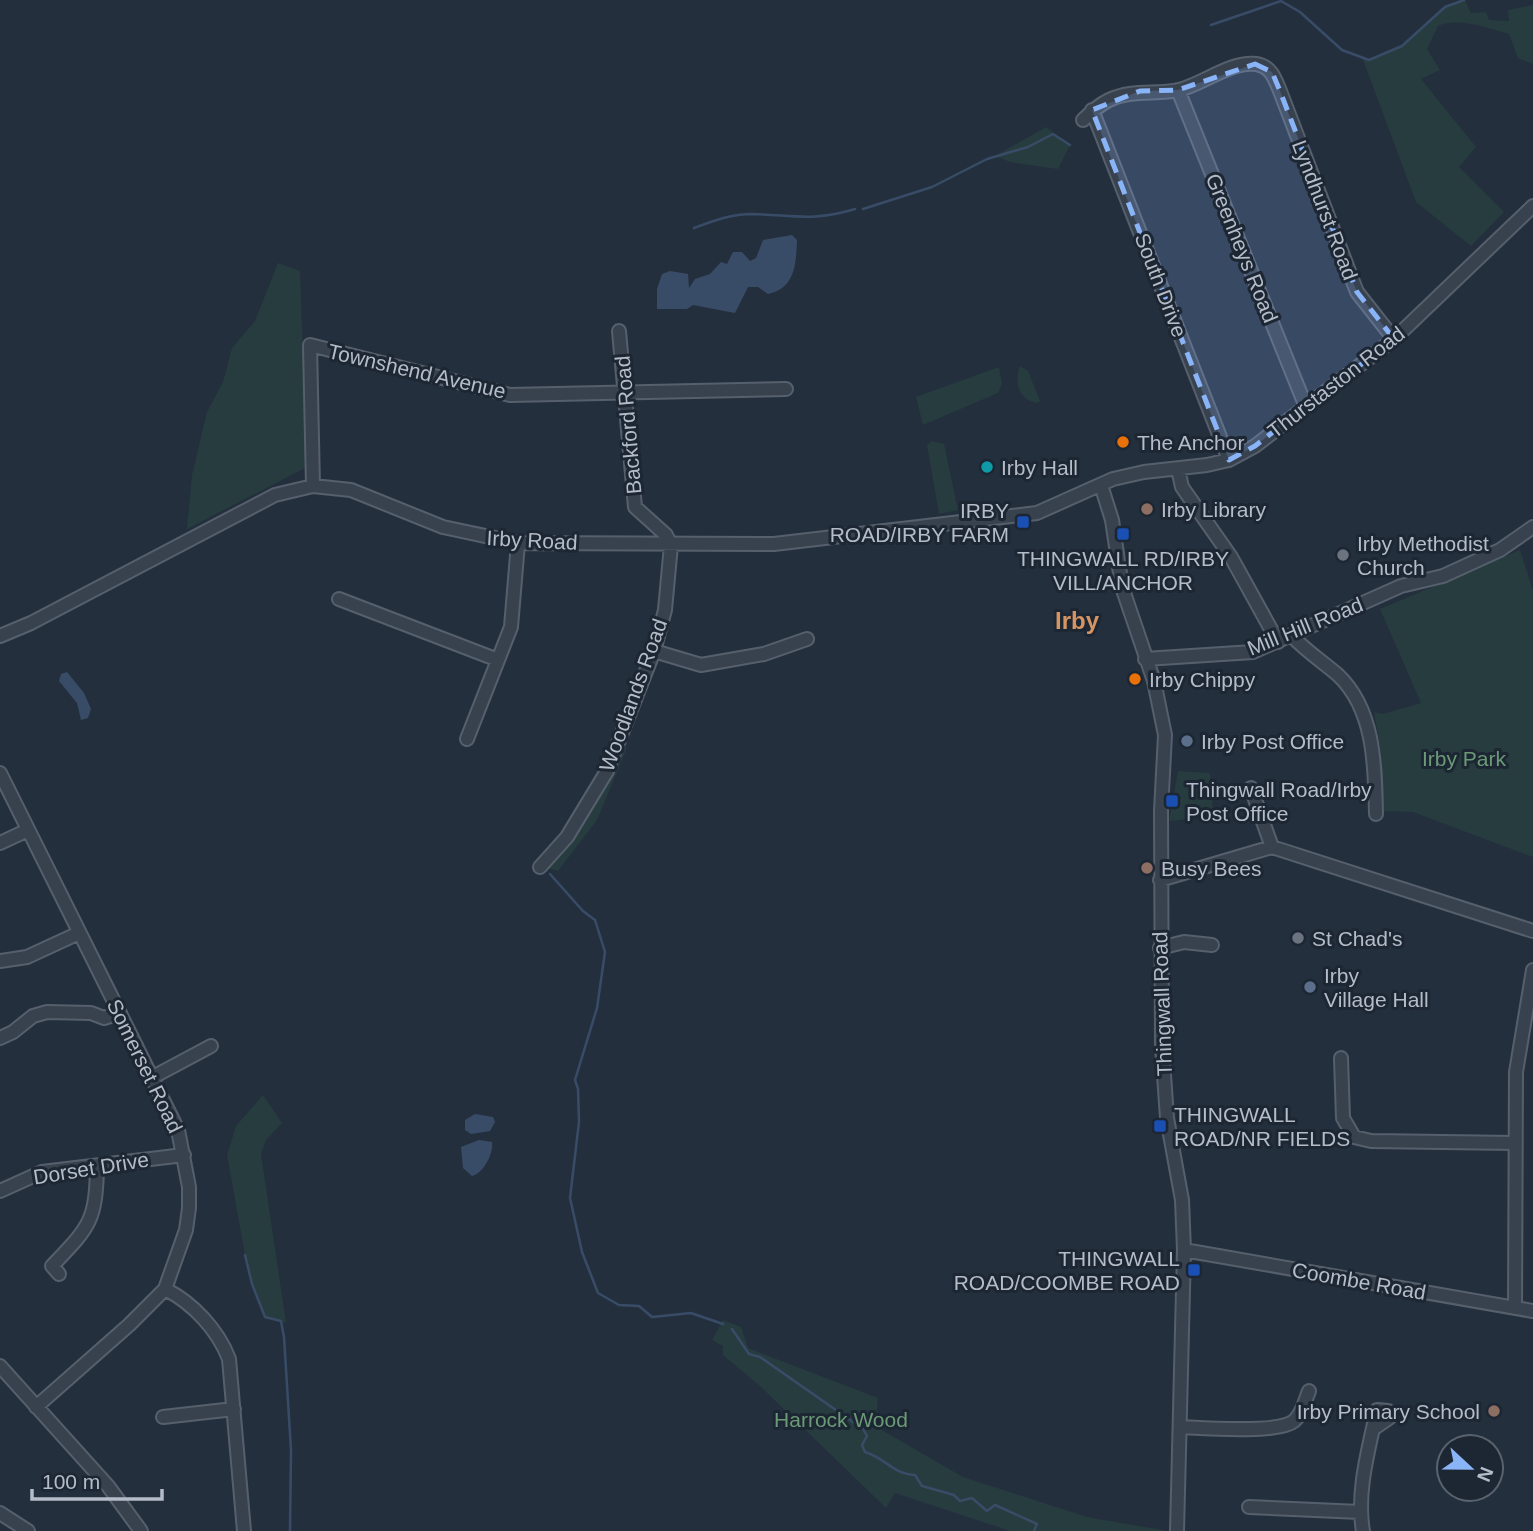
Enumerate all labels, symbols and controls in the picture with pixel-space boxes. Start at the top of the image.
street label: Lyndhurst Road [1288,137,1362,283]
street label: Greenheys Road [1202,170,1282,326]
street label: South Drive [1131,230,1191,340]
street label: Thurstaston Road [1263,322,1409,442]
street label: Townshend Avenue [326,339,508,403]
street label: Backford Road [610,355,646,495]
place label: The Anchor [1137,431,1244,454]
marker: The Anchor [1115,434,1131,450]
place label: Irby Hall [1001,456,1078,479]
marker: Irby Hall [979,459,995,475]
place label: Irby Library [1161,498,1267,521]
place label: IRBY ROAD/IRBY FARM [830,499,1009,546]
marker: Irby Library [1139,501,1155,517]
marker: IRBY ROAD/IRBY FARM [1015,514,1031,530]
street label: Irby Road [486,526,578,554]
marker: THINGWALL RD/IRBY VILL/ANCHOR [1115,526,1131,542]
place label: Irby Methodist Church [1357,532,1489,579]
place label: THINGWALL RD/IRBY VILL/ANCHOR [1017,547,1229,594]
marker: Irby Methodist Church [1335,547,1351,563]
street label: Mill Hill Road [1244,592,1366,660]
district label: Irby [1055,607,1100,634]
street label: Woodlands Road [595,616,671,774]
place label: Irby Chippy [1149,668,1256,691]
marker: Irby Chippy [1127,671,1143,687]
place label: Irby Post Office [1201,730,1344,753]
marker: Irby Post Office [1179,733,1195,749]
park label: Irby Park [1422,747,1507,770]
place label: Thingwall Road/Irby Post Office [1186,778,1372,825]
marker: Thingwall Road/Irby Post Office [1164,793,1180,809]
place label: Busy Bees [1161,857,1261,880]
marker: Busy Bees [1139,860,1155,876]
place label: St Chad's [1312,927,1402,950]
marker: St Chad's [1290,930,1306,946]
street label: Thingwall Road [1148,931,1176,1077]
place label: Irby Village Hall [1324,964,1429,1011]
marker: Irby Village Hall [1302,979,1318,995]
street label: Somerset Road [103,995,187,1137]
place label: THINGWALL ROAD/NR FIELDS [1174,1103,1350,1150]
marker: THINGWALL ROAD/NR FIELDS [1152,1118,1168,1134]
street label: Dorset Drive [32,1148,150,1188]
place label: THINGWALL ROAD/COOMBE ROAD [954,1247,1180,1294]
street label: Coombe Road [1290,1258,1428,1304]
marker: THINGWALL ROAD/COOMBE ROAD [1186,1262,1202,1278]
place label: Irby Primary School [1297,1400,1480,1423]
marker: Irby Primary School [1486,1403,1502,1419]
park label: Harrock Wood [774,1408,908,1431]
north arrow [1435,1433,1505,1503]
scale bar [32,1458,161,1502]
text: N [1473,1464,1498,1484]
text: 100 m [42,1470,100,1493]

